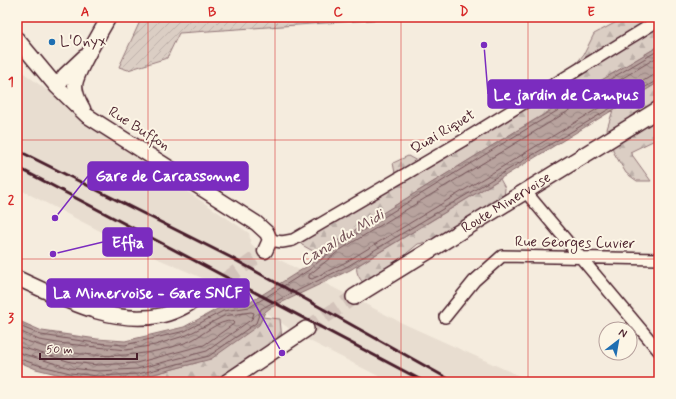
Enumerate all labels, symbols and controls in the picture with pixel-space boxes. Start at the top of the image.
text: A [81,4,89,21]
text: B [208,4,217,21]
text: C [333,4,343,21]
text: D [460,4,469,21]
text: E [587,4,595,21]
place label: L'Onyx [60,32,106,52]
marker: L'Onyx [47,37,57,47]
text: 1 [8,74,14,91]
callout: Le jardin de Campus [488,80,644,108]
text: Le jardin de Campus [493,85,639,106]
street label: Rue Buffon [103,102,174,158]
street label: Quai Riquet [407,105,479,159]
callout: Gare de Carcassonne [88,162,248,190]
text: Gare de Carcassonne [95,166,241,187]
street label: Route Minervoise [458,168,555,238]
text: 2 [8,192,15,209]
water label: Canal du Midi [296,204,389,271]
callout: Effia [103,228,152,256]
street label: Rue Georges Cuvier [515,232,635,255]
text: Effia [112,233,144,254]
callout: La Minervoise - Gare SNCF [47,279,249,307]
text: La Minervoise - Gare SNCF [53,283,243,304]
text: 3 [8,310,14,327]
north arrow [598,321,638,361]
text: N [616,325,629,341]
scale bar [40,335,137,361]
text: 50 m [46,342,73,358]

